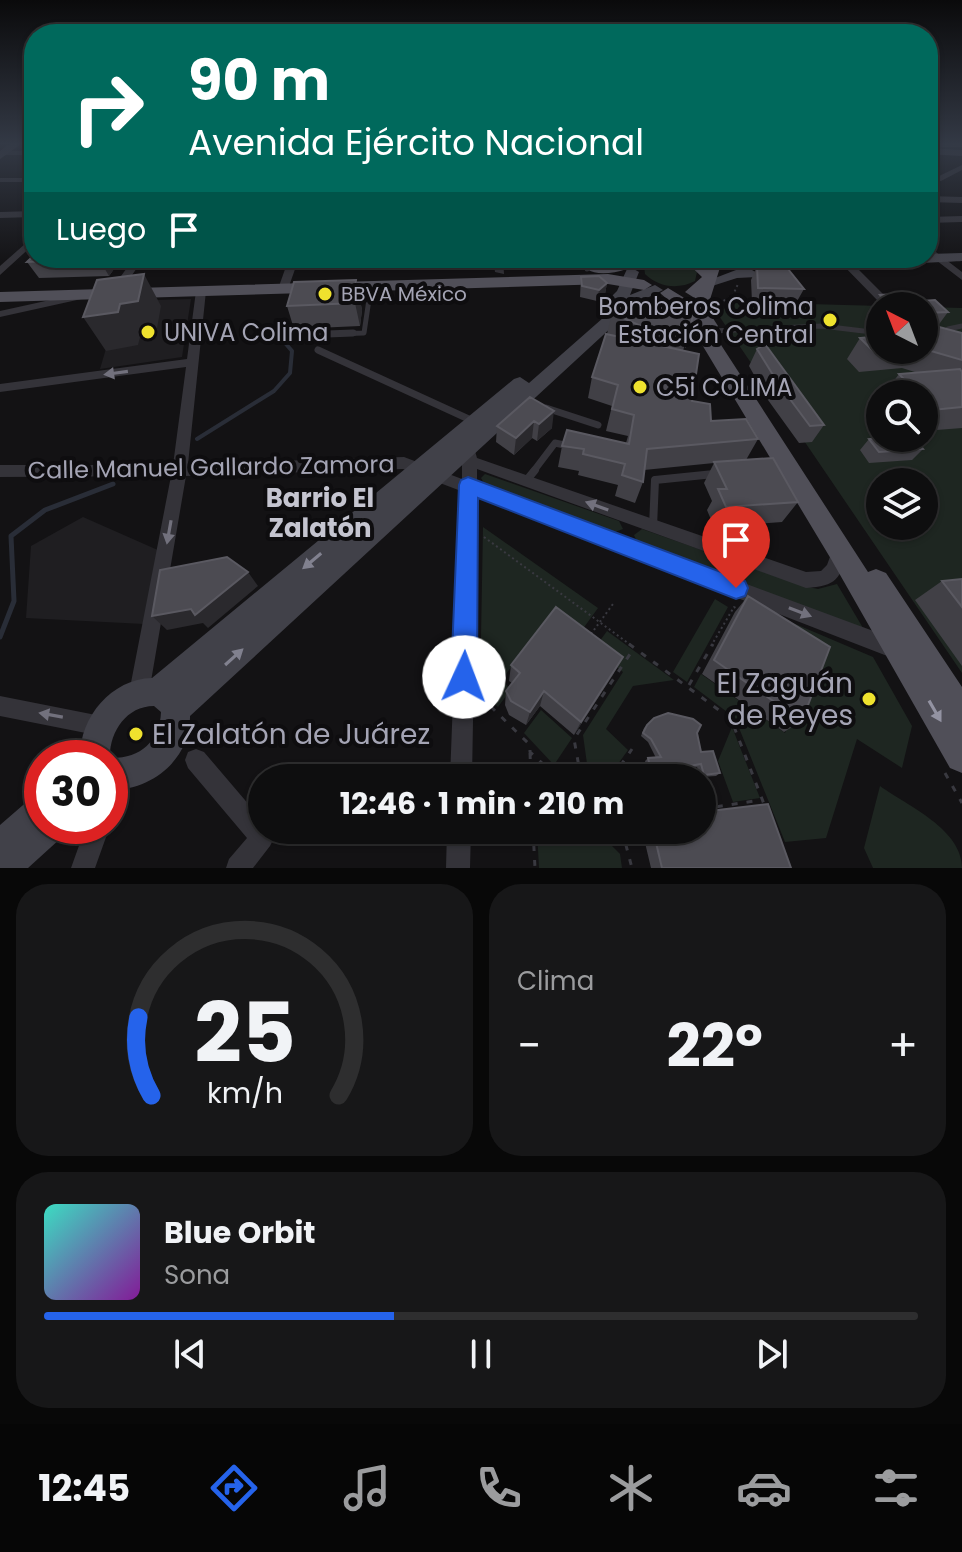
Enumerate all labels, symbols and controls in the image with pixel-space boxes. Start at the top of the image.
text: 90 m [188,41,330,120]
icon: right [56,56,160,160]
text: Avenida Ejército Nacional [188,117,644,168]
text: Luego [56,208,146,251]
icon: arrive [162,208,206,252]
place label: BBVA México [341,280,467,308]
marker: BBVA México [316,285,334,303]
place label: Bomberos Colima Estación Central [598,290,814,351]
north arrow [866,292,938,364]
map controls [866,292,938,540]
marker: Bomberos Colima Estación Central [821,311,839,329]
place label: UNIVA Colima [164,316,328,349]
marker: UNIVA Colima [139,323,157,341]
one-way arrow [103,367,128,380]
place label: C5i COLIMA [656,371,792,404]
marker: C5i COLIMA [631,378,649,396]
button: search [866,380,938,452]
street label: Calle Manuel Gallardo Zamora [27,447,395,487]
button: layers [866,468,938,540]
district label: Barrio El Zalatón [266,480,374,546]
one-way arrow [584,500,608,512]
pin [702,506,770,588]
icon: arrive [714,518,758,562]
one-way arrow [162,520,174,545]
one-way arrow [302,552,322,569]
one-way arrow [788,606,812,619]
position arrow [422,635,506,719]
one-way arrow [224,648,244,666]
place label: El Zaguán de Reyes [716,664,853,735]
marker: El Zaguán de Reyes [860,690,878,708]
one-way arrow [928,700,942,723]
one-way arrow [38,708,63,720]
place label: El Zalatón de Juárez [152,715,430,754]
marker: El Zalatón de Juárez [127,725,145,743]
speed limit sign: 30 [24,740,128,844]
text: 12:46 · 1 min · 210 m [340,782,624,825]
text: Clima [517,963,594,999]
text: 25 [194,975,295,1091]
text: 22° [666,1004,763,1088]
text: − [517,1015,541,1076]
text: + [888,1015,918,1076]
text: km/h [206,1073,283,1113]
text: Blue Orbit [164,1211,316,1254]
text: Sona [164,1257,230,1293]
icon: previous [168,1332,212,1376]
icon: pause [459,1332,503,1376]
icon: next [750,1332,794,1376]
icon: directions [206,1460,262,1516]
icon: music [339,1460,395,1516]
icon: phone [471,1460,527,1516]
icon: climate [603,1460,659,1516]
icon: car [736,1460,792,1516]
icon: filters [868,1460,924,1516]
text: 12:45 [38,1463,130,1514]

